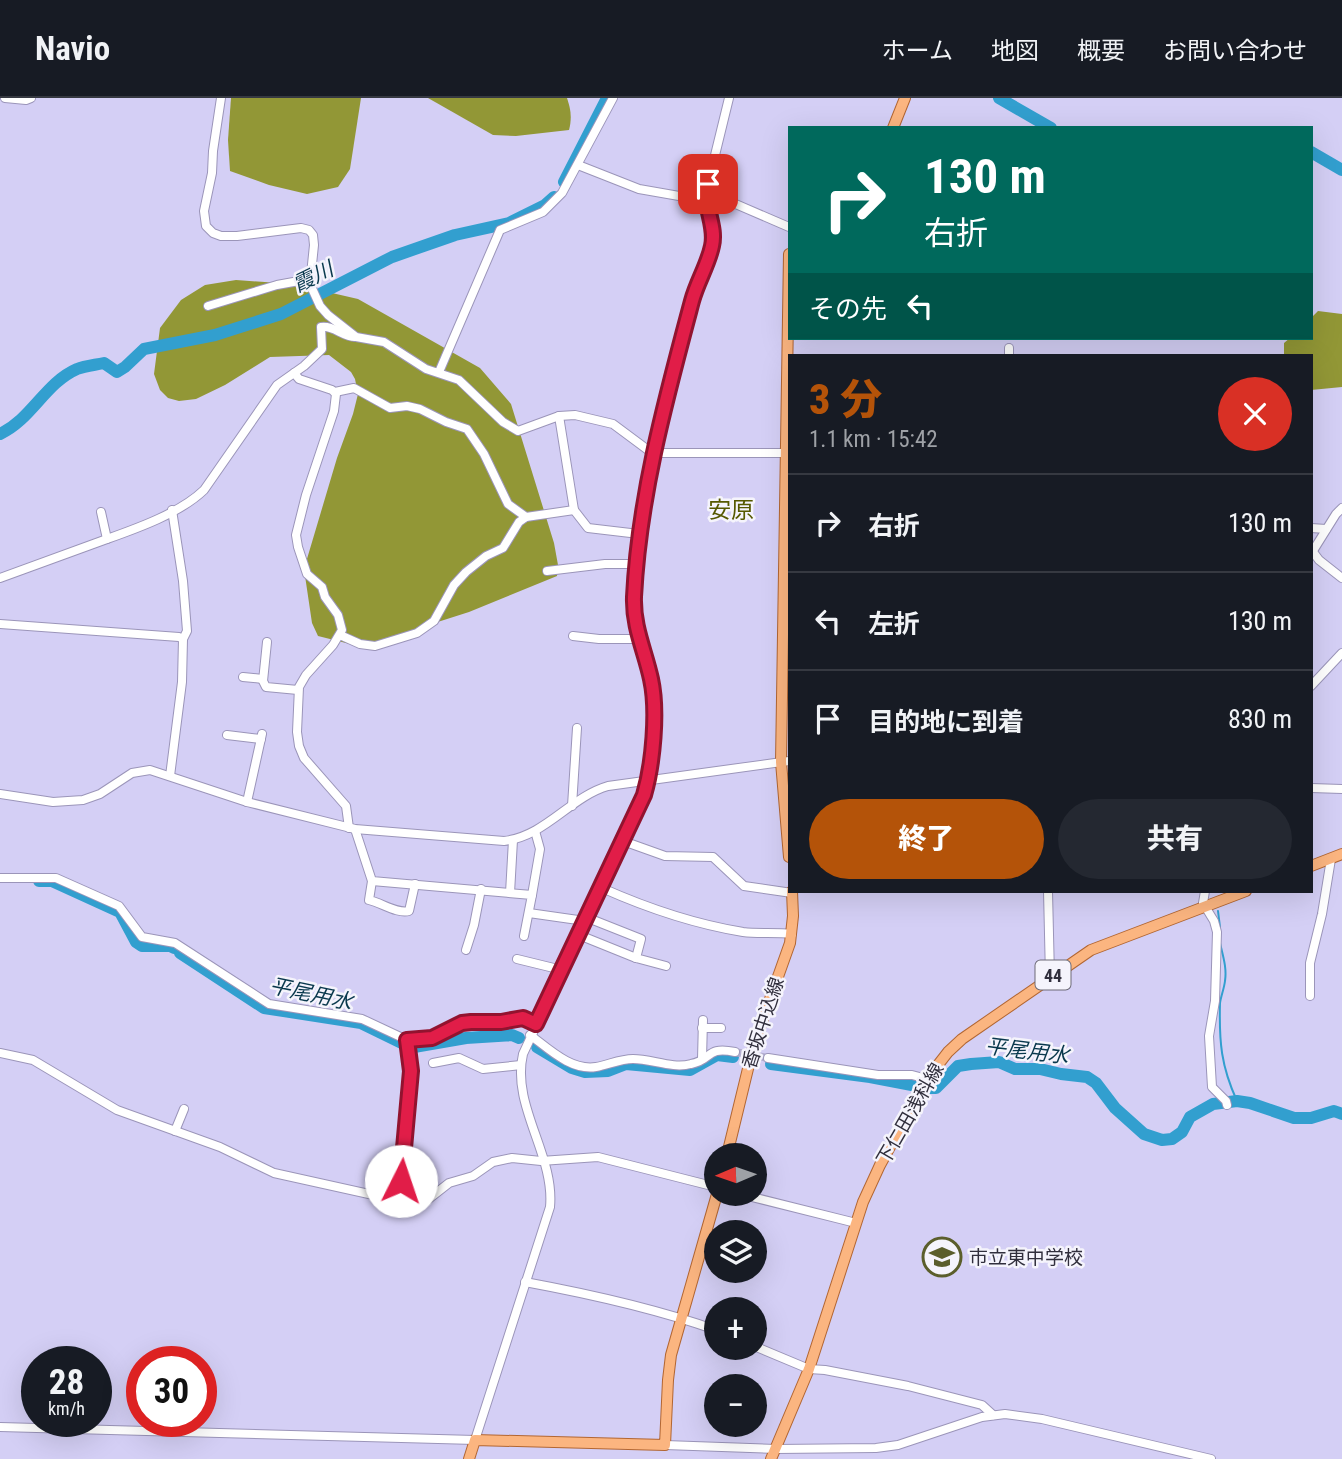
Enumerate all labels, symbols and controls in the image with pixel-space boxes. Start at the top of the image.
text: Navio [35,29,110,68]
text: ホーム [882,37,953,65]
text: 地図 [991,37,1039,65]
text: 概要 [1077,37,1125,65]
text: お問い合わせ [1163,37,1307,65]
text: 130 m [924,148,1046,205]
pin [678,154,738,214]
icon: right [809,154,900,245]
icon: arrive [689,165,727,203]
text: 右折 [924,214,988,252]
water label: 霞川 [289,256,339,297]
icon: left [901,287,939,325]
text: その先 [809,294,887,324]
text: 3 分 [809,375,882,424]
button: close [1218,377,1292,451]
text: 1.1 km · 15:42 [809,426,938,453]
district label: 安原 [708,497,754,524]
icon: right [809,504,847,542]
text: 130 m [1228,508,1292,538]
text: 右折 [868,511,920,541]
icon: left [809,602,847,640]
text: 130 m [1228,606,1292,636]
text: 左折 [868,609,920,639]
icon: arrive [809,700,847,738]
text: 830 m [1228,704,1292,734]
text: 目的地に到着 [868,707,1024,737]
button: 終了 [809,799,1044,879]
button: 共有 [1058,799,1292,879]
road number: 44 [1036,960,1070,990]
water label: 平尾用水 [267,974,357,1015]
street label: 香坂中込線 [737,974,789,1072]
water label: 平尾用水 [984,1034,1072,1068]
street label: 下仁田浅科線 [872,1059,948,1169]
north arrow [704,1143,766,1206]
map controls [704,1143,767,1437]
position arrow [364,1144,438,1218]
button: layers [704,1220,767,1283]
school or university icon: 市立東中学校 [921,1236,963,1278]
place label: 市立東中学校 [969,1246,1083,1269]
button: + [704,1297,767,1360]
speed limit sign: 30 [126,1346,217,1437]
text: 28 [49,1362,84,1403]
button: − [704,1374,767,1437]
text: km/h [48,1398,85,1419]

